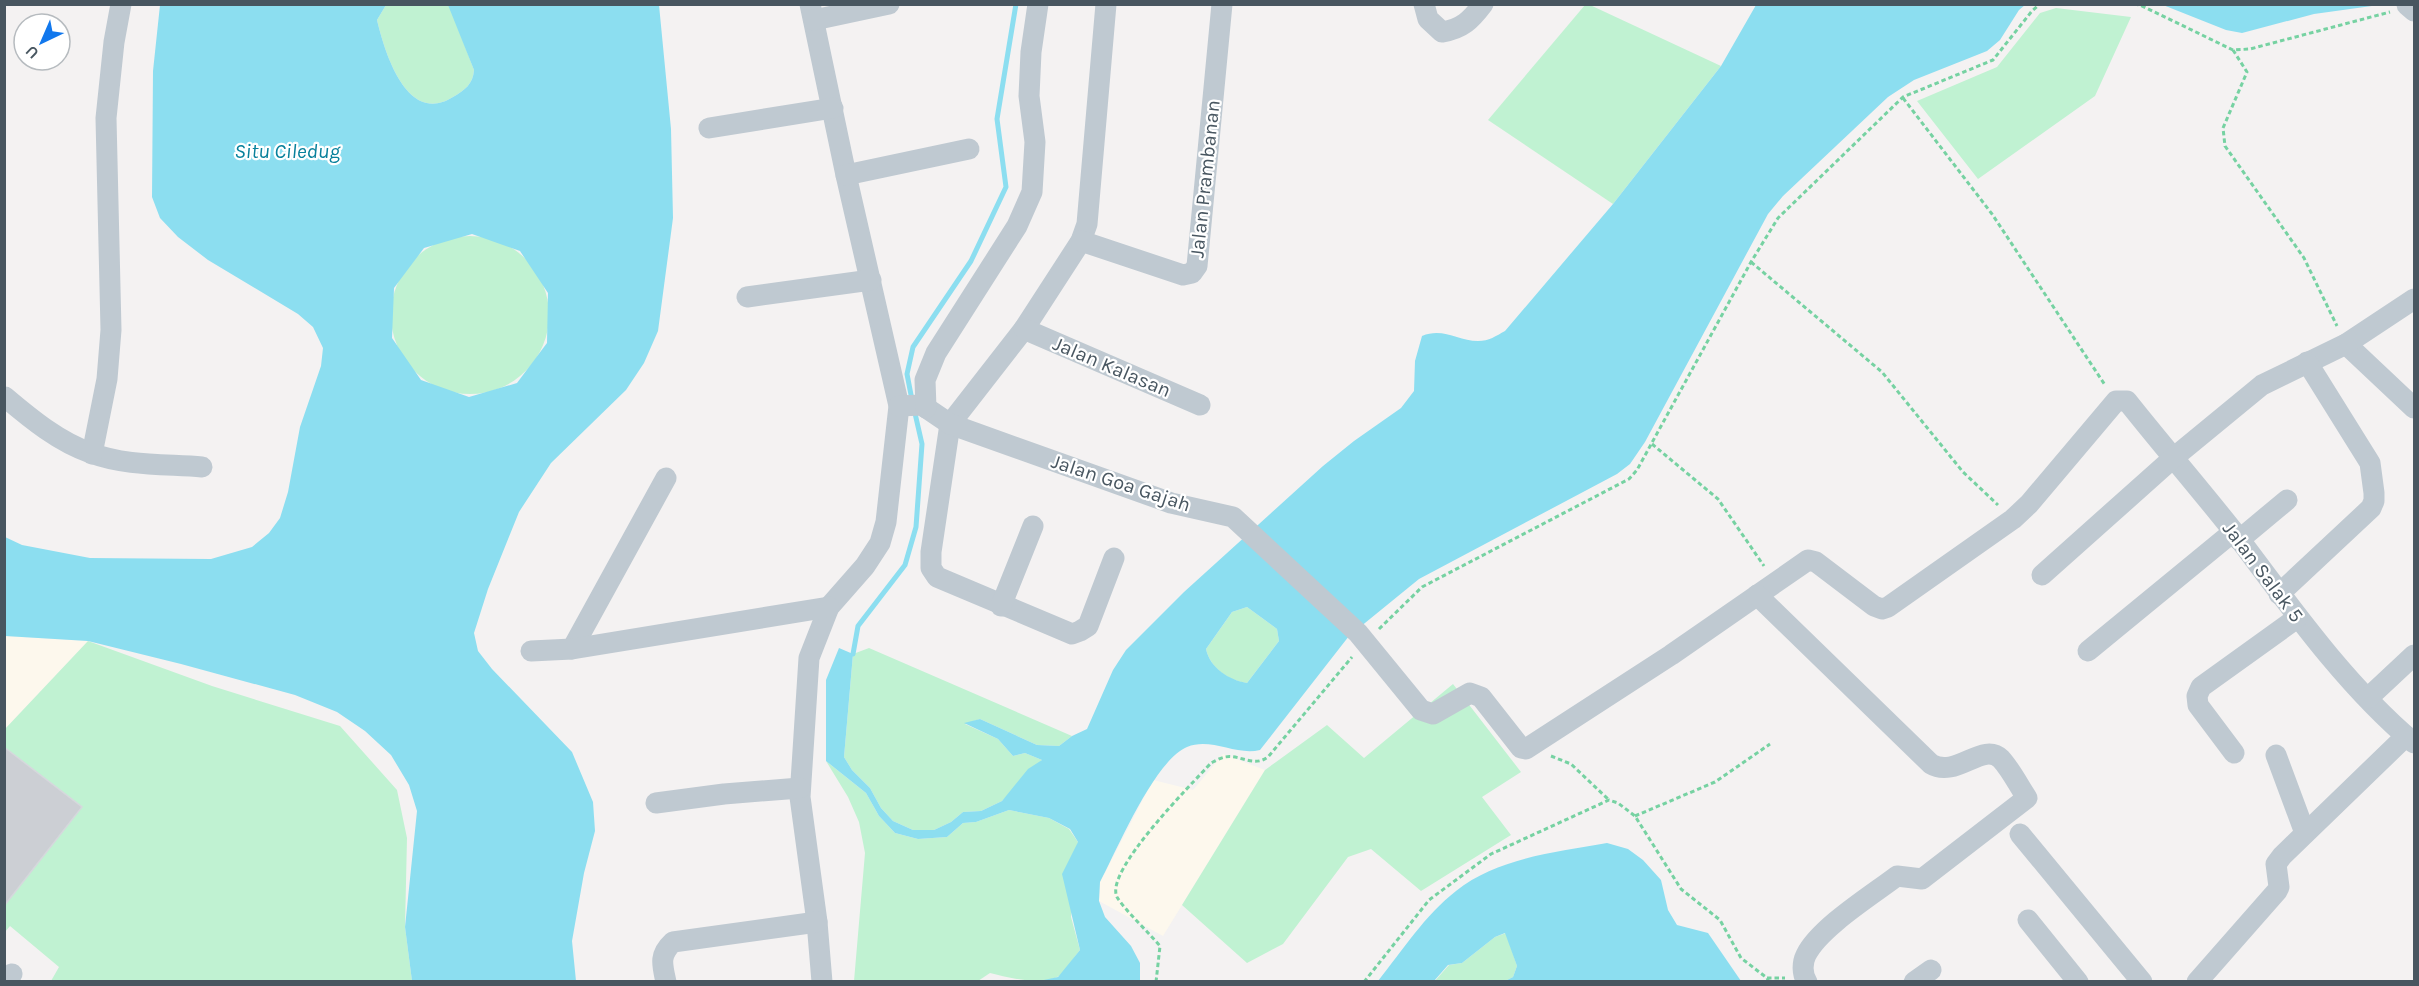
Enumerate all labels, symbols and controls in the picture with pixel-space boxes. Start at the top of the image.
north arrow [12,12,72,72]
text: U [21,42,42,63]
street label: Jalan Prambanan [1185,99,1225,259]
water label: Situ Ciledug [234,139,341,163]
street label: Jalan Kalasan [1050,332,1174,402]
street label: Jalan Goa Gajah [1048,450,1194,516]
street label: Jalan Salak 5 [2218,517,2308,627]

